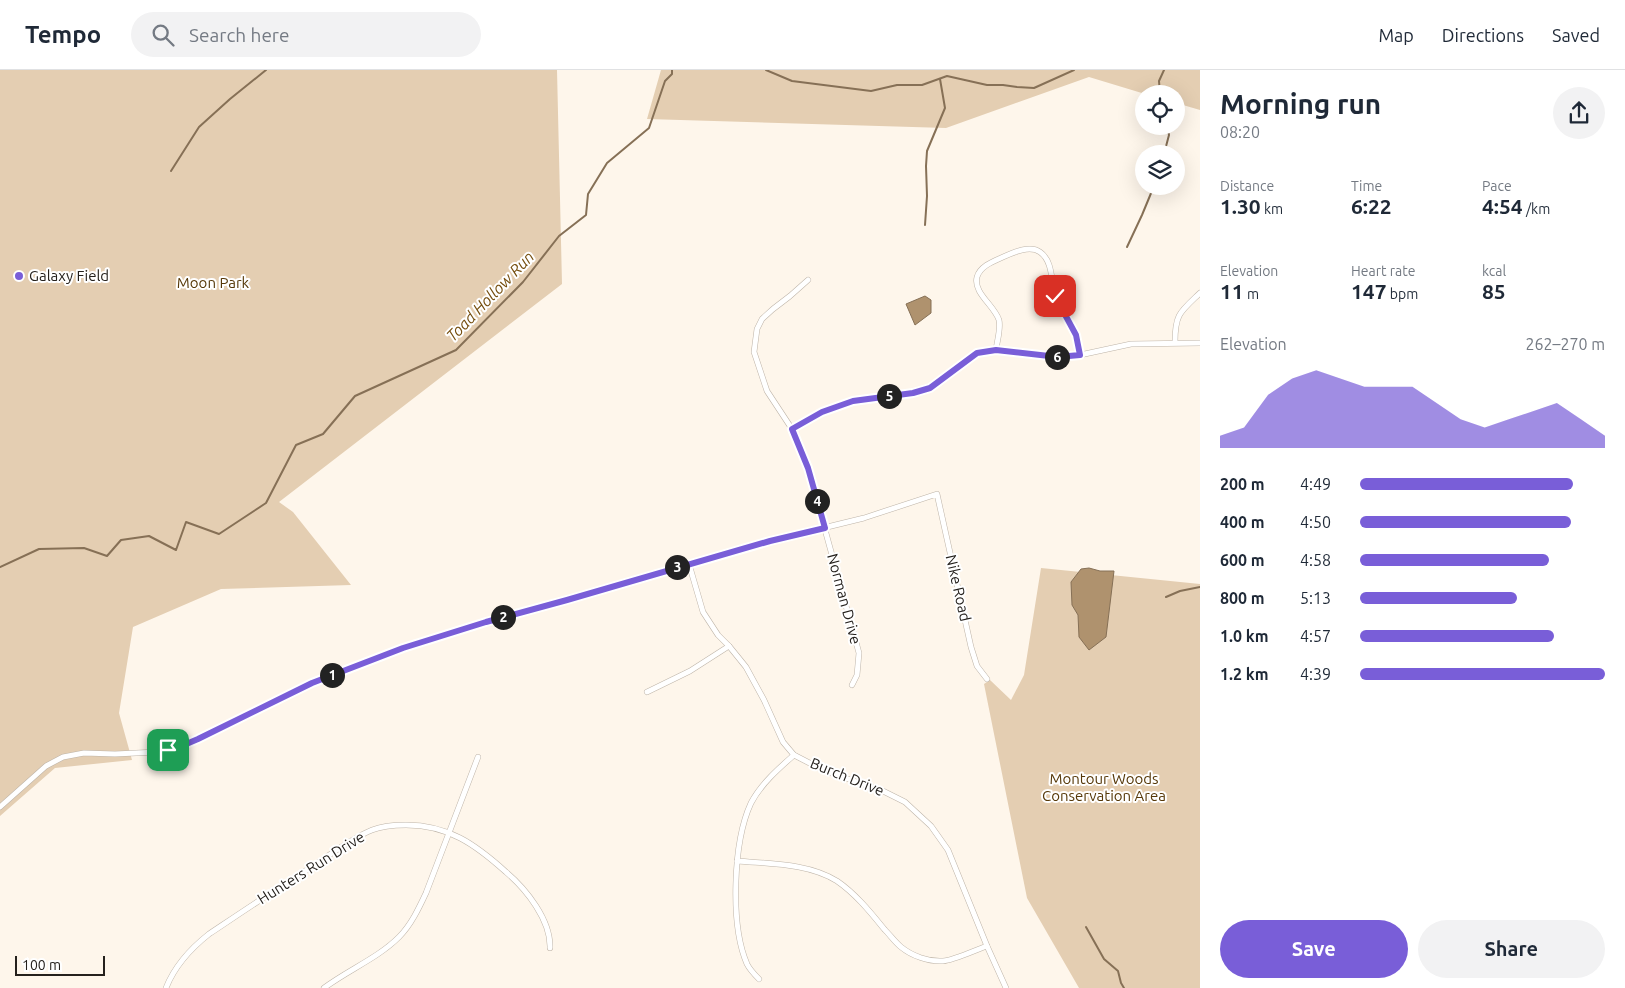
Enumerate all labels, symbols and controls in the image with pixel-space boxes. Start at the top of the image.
search box [131,12,481,57]
text: Tempo [25,21,101,48]
icon: search [149,21,177,49]
text: Search here [189,24,290,46]
text: Map [1378,25,1414,45]
text: Directions [1442,25,1524,45]
text: Saved [1552,25,1600,45]
map controls [1135,85,1185,195]
button: locate [1135,85,1185,135]
button: share [1553,87,1605,139]
text: Morning run [1220,88,1381,119]
text: 08:20 [1220,123,1260,141]
button: layers [1135,145,1185,195]
text: Distance [1220,178,1274,194]
text: Time [1351,178,1382,194]
text: Pace [1482,178,1512,194]
text: 1.30 [1220,194,1261,218]
text: 6:22 [1351,194,1392,218]
text: 4:54 [1482,194,1523,218]
text: km [1261,201,1283,217]
text: /km [1523,201,1550,217]
water label: Toad Hollow Run [443,247,537,345]
text: Elevation [1220,263,1278,279]
text: Heart rate [1351,263,1415,279]
text: kcal [1482,263,1506,279]
place label: Galaxy Field [29,267,109,284]
marker: Galaxy Field [13,270,25,282]
park label: Moon Park [177,274,250,291]
pin [1034,275,1076,317]
text: 11 [1220,279,1244,303]
text: 147 [1351,279,1387,303]
text: 85 [1482,279,1506,303]
icon: check [1041,282,1069,310]
text: m [1244,286,1259,302]
text: bpm [1387,286,1418,302]
text: Elevation [1220,335,1287,353]
text: 262–270 m [1525,335,1605,353]
pin: 6 [1044,344,1070,370]
text: 6 [1054,349,1061,365]
pin: 5 [876,384,902,408]
text: 5 [886,388,893,404]
text: 200 m [1220,475,1265,493]
text: 4:49 [1300,475,1331,493]
pin: 4 [804,488,830,514]
text: 4 [814,493,821,509]
text: 400 m [1220,513,1265,531]
text: 4:50 [1300,513,1331,531]
text: 600 m [1220,551,1265,569]
text: 4:58 [1300,551,1331,569]
street label: Norman Drive [824,552,865,646]
street label: Nike Road [943,553,974,623]
pin: 3 [664,554,690,580]
text: 3 [674,559,681,575]
text: 800 m [1220,589,1265,607]
text: 5:13 [1300,589,1331,607]
pin: 2 [490,604,516,630]
text: 2 [500,609,507,625]
text: 1.0 km [1220,627,1269,645]
text: 4:57 [1300,627,1331,645]
pin: 1 [320,662,344,688]
text: 1.2 km [1220,665,1269,683]
text: 4:39 [1300,665,1331,683]
text: 1 [329,667,336,683]
pin [147,729,189,771]
icon: arrive [154,736,182,764]
street label: Burch Drive [808,754,887,799]
park label: Montour Woods Conservation Area [1042,770,1166,804]
street label: Hunters Run Drive [254,828,367,907]
button: Save [1220,920,1408,978]
button: Share [1418,920,1605,978]
scale bar [15,953,105,976]
text: 100 m [22,957,61,973]

